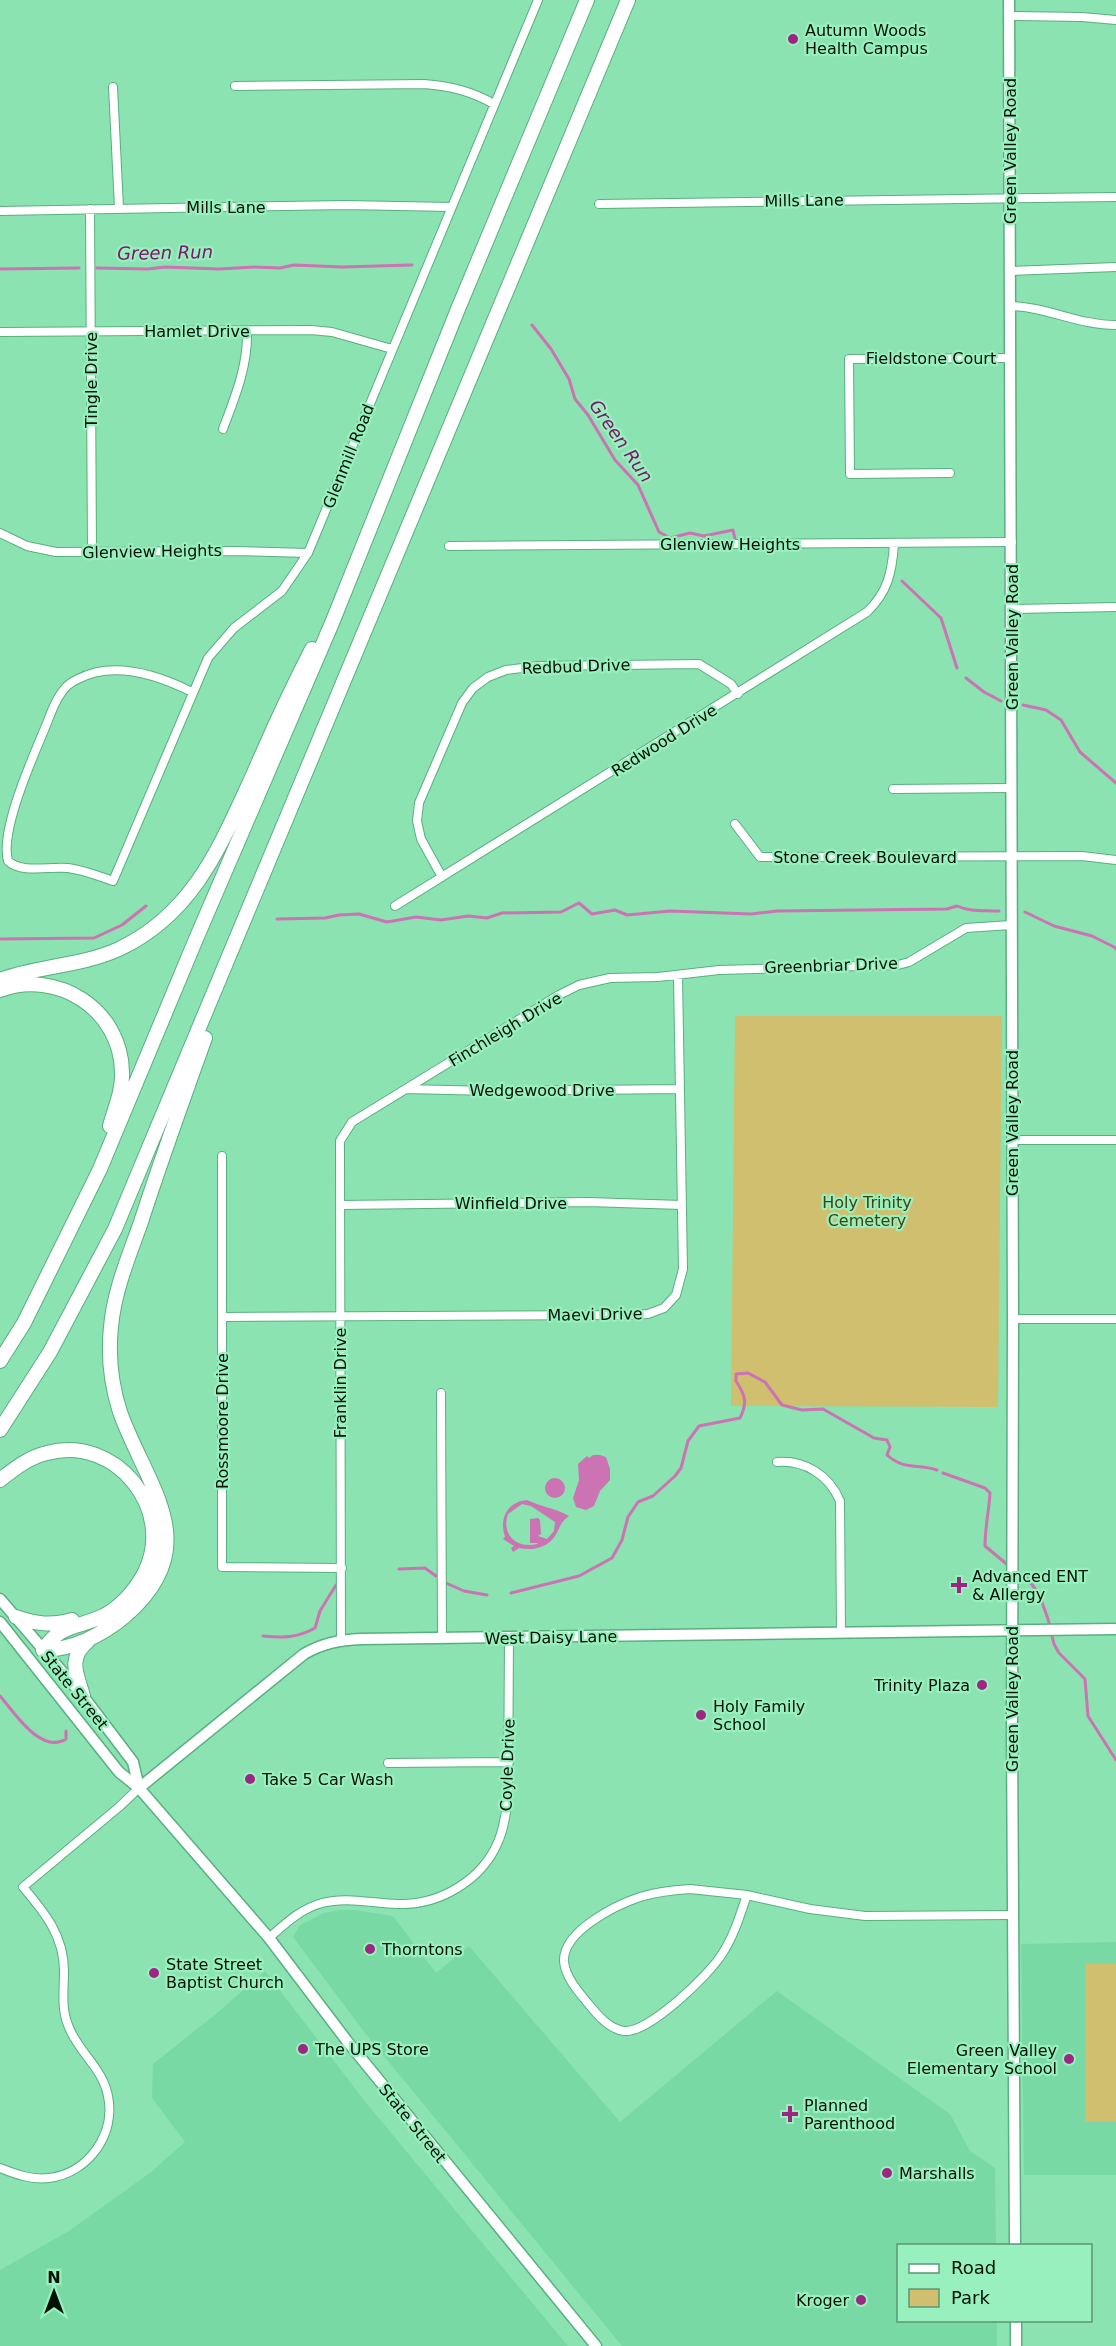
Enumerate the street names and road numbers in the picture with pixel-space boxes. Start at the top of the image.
street label: Green Valley Road [1001,78,1020,224]
street label: Mills Lane [764,190,844,211]
street label: Mills Lane [186,198,266,217]
street label: Hamlet Drive [144,322,250,341]
street label: Tingle Drive [82,332,101,429]
street label: Fieldstone Court [866,349,996,368]
street label: Glenmill Road [319,401,378,511]
street label: Glenview Heights [660,535,800,554]
street label: Glenview Heights [82,541,222,562]
street label: Green Valley Road [1003,564,1022,710]
street label: Redbud Drive [521,655,631,678]
street label: Redwood Drive [608,700,721,781]
street label: Stone Creek Boulevard [773,848,957,867]
street label: Greenbriar Drive [764,954,898,977]
street label: Finchleigh Drive [445,988,565,1071]
street label: Green Valley Road [1003,1050,1022,1196]
street label: Wedgewood Drive [469,1081,615,1100]
street label: Winfield Drive [455,1194,567,1213]
street label: Maevi Drive [547,1304,643,1325]
street label: Franklin Drive [331,1328,350,1438]
street label: Rossmoore Drive [213,1353,232,1489]
street label: Green Valley Road [1003,1626,1022,1772]
street label: West Daisy Lane [485,1627,617,1648]
street label: State Street [37,1647,112,1734]
street label: Coyle Drive [496,1718,519,1812]
street label: State Street [375,2080,450,2167]

